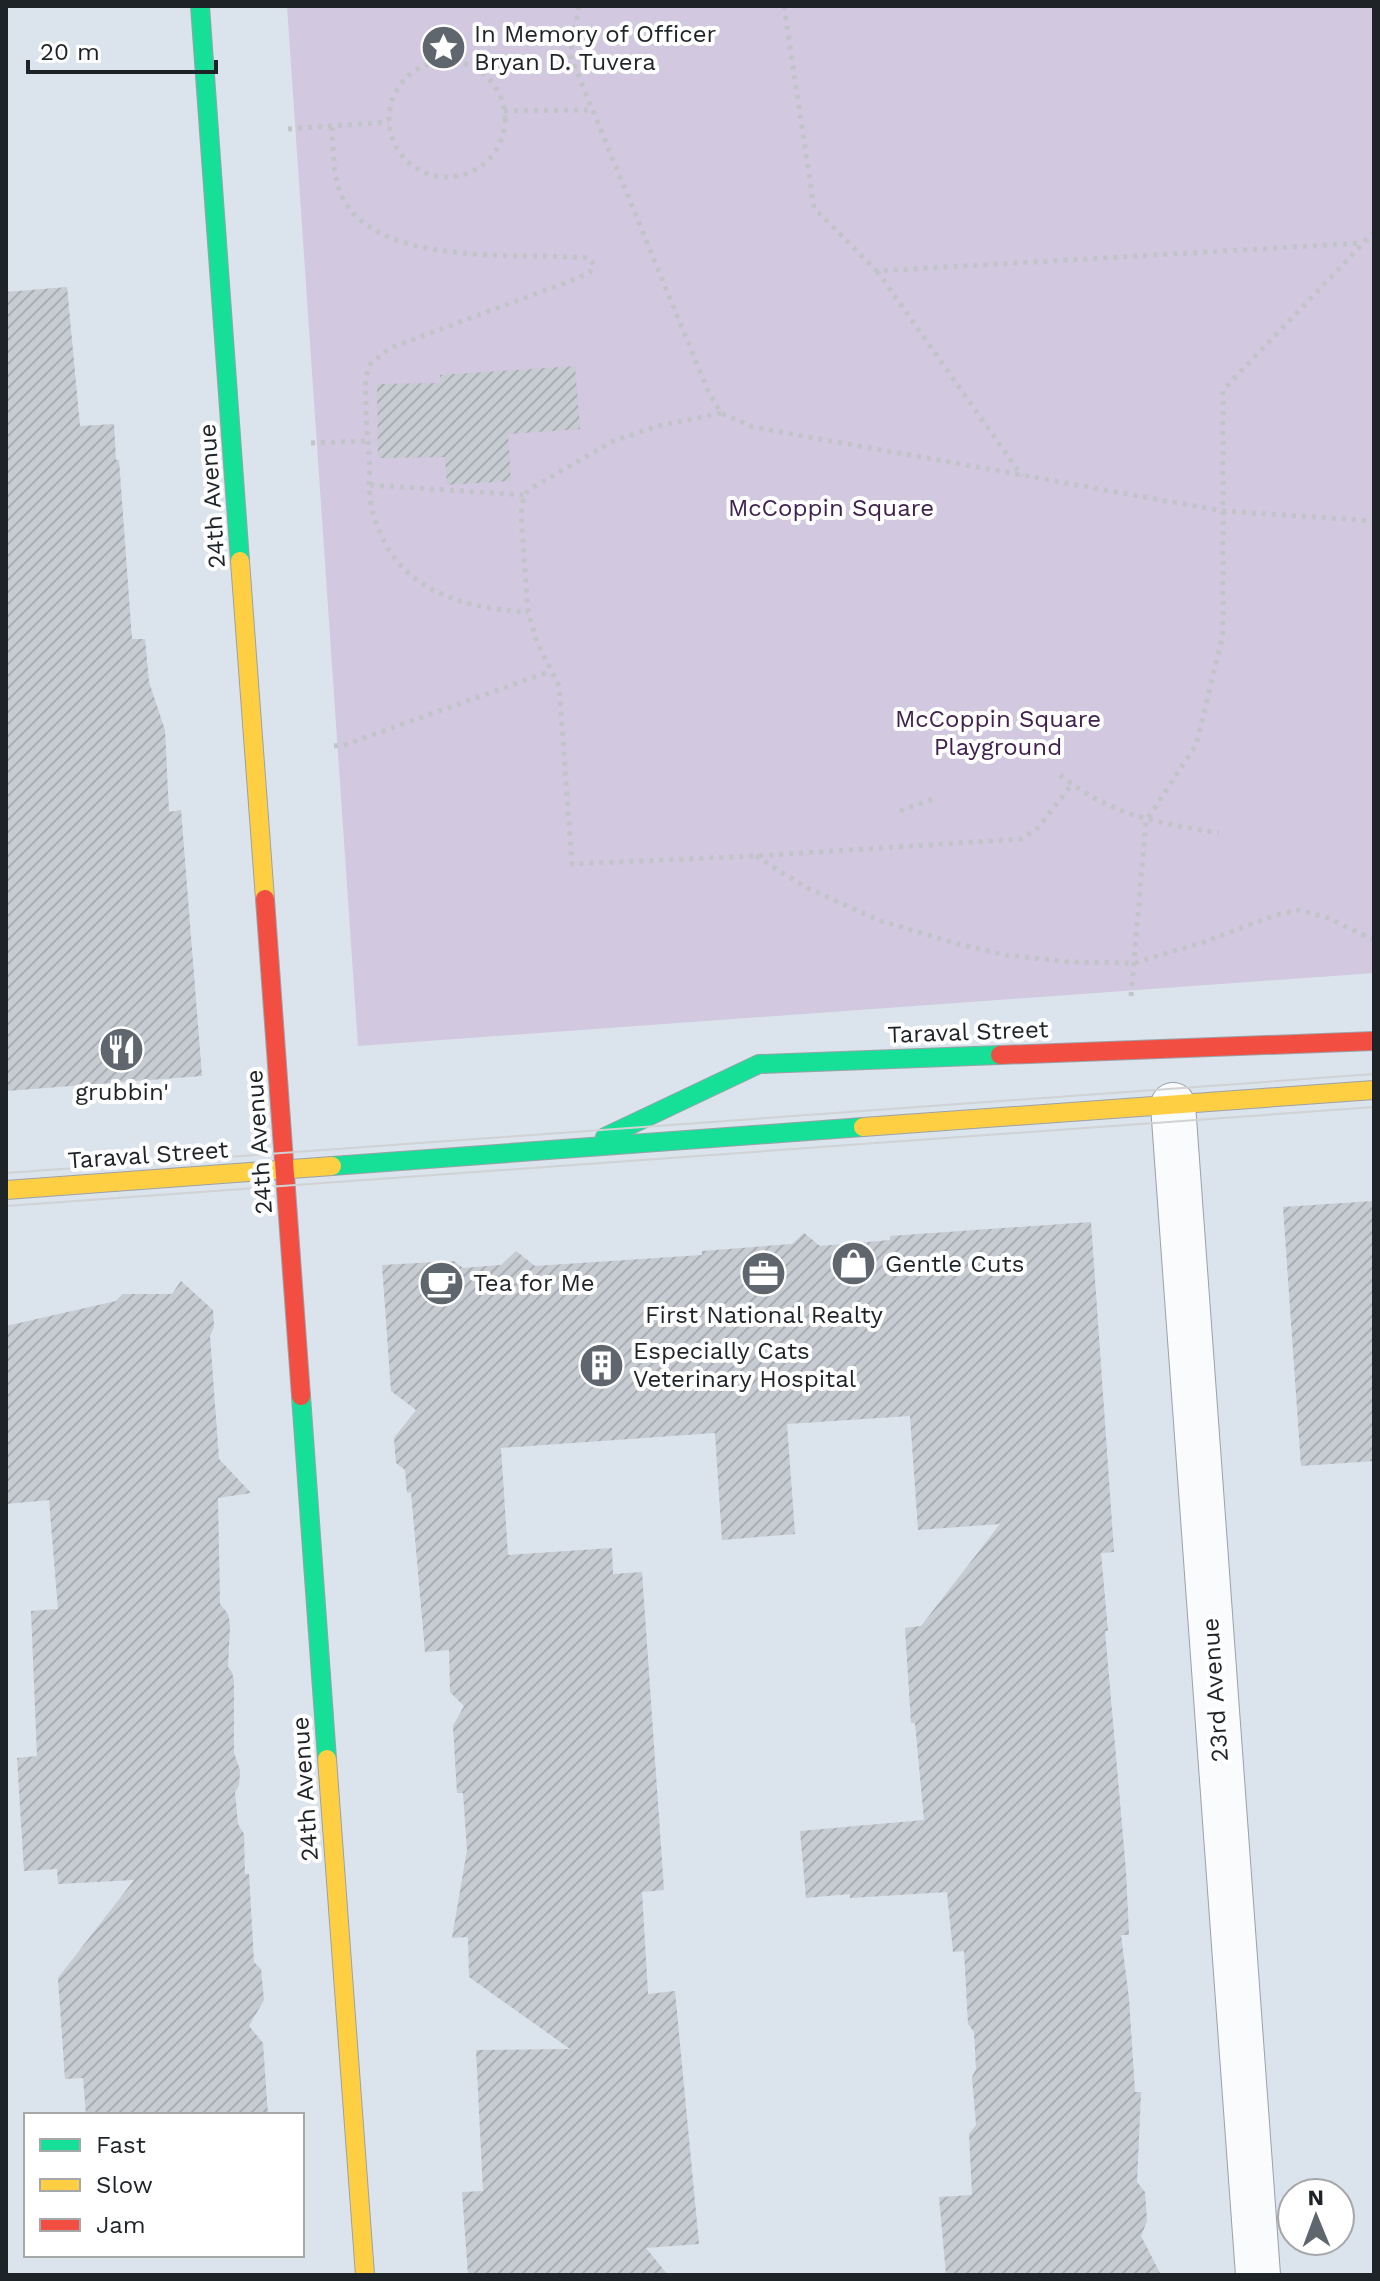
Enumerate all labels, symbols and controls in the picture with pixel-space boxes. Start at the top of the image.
place label: In Memory of Officer Bryan D. Tuvera [474,20,717,76]
scale bar [28,24,216,74]
place icon: In Memory of Officer Bryan D. Tuvera [419,24,467,72]
text: 20 m [40,38,100,66]
street label: 24th Avenue [193,423,231,569]
park label: McCoppin Square [728,494,934,522]
park label: McCoppin Square Playground [895,705,1101,761]
street label: Taraval Street [887,1015,1049,1049]
restaurant icon: grubbin' [98,1026,146,1074]
street label: 24th Avenue [240,1069,278,1215]
place label: grubbin' [75,1078,169,1106]
street label: Taraval Street [67,1135,229,1175]
shop icon: Gentle Cuts [830,1240,878,1288]
office icon: First National Realty [740,1249,788,1297]
place label: Gentle Cuts [885,1250,1024,1278]
cafe icon: Tea for Me [418,1259,466,1307]
place label: Tea for Me [473,1269,595,1297]
place label: First National Realty [645,1301,884,1329]
place label: Especially Cats Veterinary Hospital [633,1337,857,1393]
building icon: Especially Cats Veterinary Hospital [578,1341,626,1389]
street label: 23rd Avenue [1196,1617,1234,1763]
street label: 24th Avenue [286,1716,324,1862]
legend [24,2113,304,2257]
text: Fast [96,2131,146,2159]
text: Slow [96,2171,153,2199]
north arrow [1276,2177,1356,2257]
text: N [1307,2185,1324,2210]
text: Jam [96,2211,146,2239]

